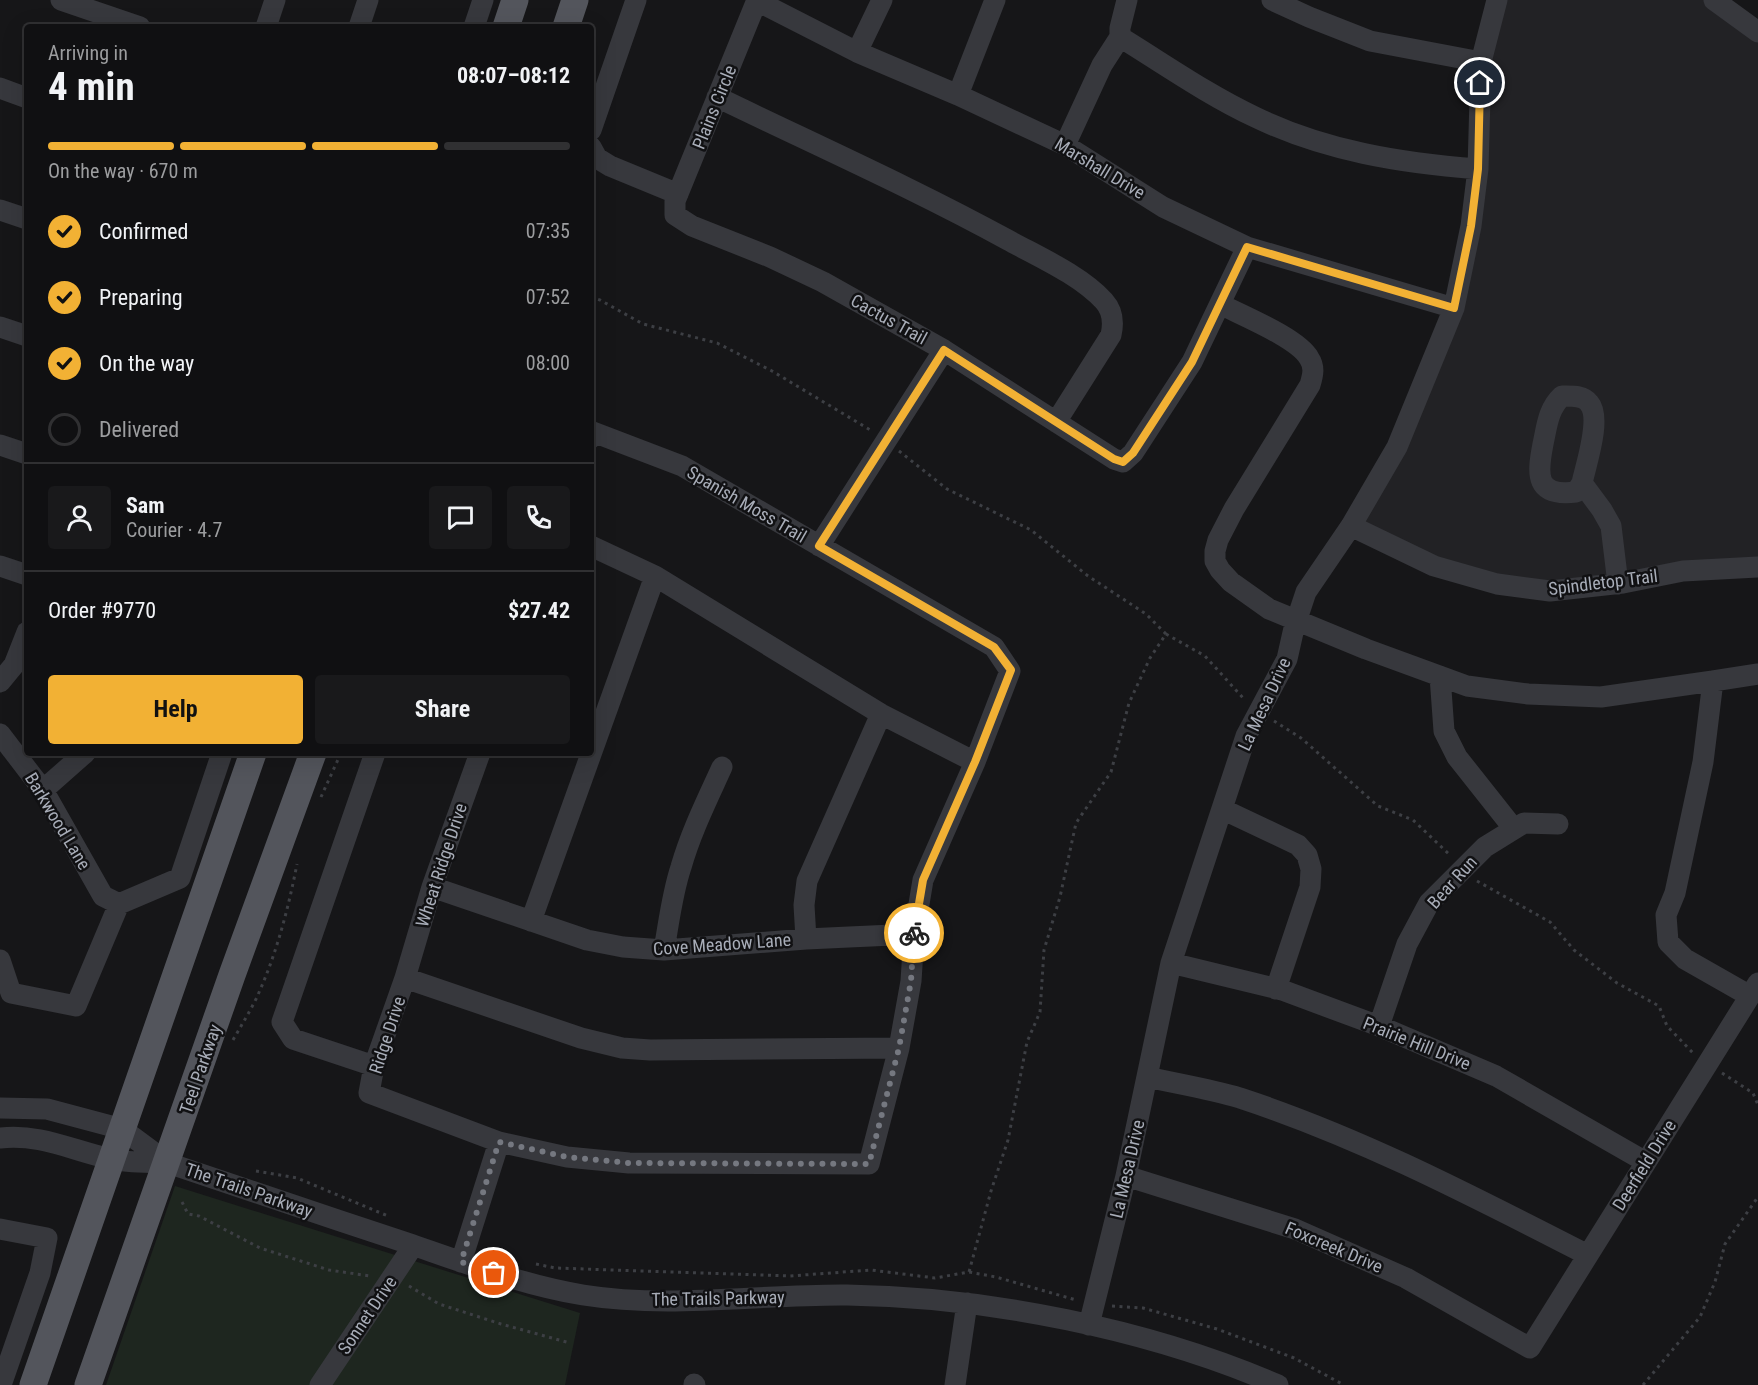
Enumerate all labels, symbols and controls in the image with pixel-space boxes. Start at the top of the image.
text: Arriving in [48,41,128,65]
pin [1454,57,1505,108]
street label: Plains Circle [688,62,740,152]
text: 08:07–08:12 [457,63,570,88]
text: 4 min [48,64,135,110]
icon: home [1463,66,1496,99]
street label: Marshall Drive [1051,133,1149,203]
text: On the way · 670 m [48,159,198,183]
icon: check [48,215,81,248]
text: Confirmed [99,219,188,244]
text: 07:35 [526,219,570,243]
icon: check [48,281,81,314]
text: Preparing [99,285,183,310]
text: 07:52 [526,285,570,309]
street label: Cactus Trail [847,289,931,349]
icon: check [48,347,81,380]
text: On the way [99,351,194,376]
text: 08:00 [526,351,570,375]
text: Delivered [99,417,179,442]
street label: Spanish Moss Trail [684,461,810,547]
button: person [48,486,111,549]
button: chat [429,486,492,549]
button: phone [507,486,570,549]
text: Sam [126,493,165,518]
text: Courier · 4.7 [126,518,222,542]
street label: Spindletop Trail [1547,565,1659,599]
text: Order #9770 [48,598,156,623]
text: $27.42 [508,598,570,623]
street label: La Mesa Drive [1233,654,1295,754]
button: Help [48,675,303,744]
button: Share [315,675,570,744]
street label: Barkwood Lane [21,769,95,873]
street label: Wheat Ridge Drive [411,800,471,930]
street label: Bear Run [1423,851,1481,913]
courier [884,903,944,963]
icon: bike [898,917,931,950]
street label: Cove Meadow Lane [652,929,792,959]
street label: Ridge Drive [365,994,409,1076]
street label: Prairie Hill Drive [1360,1012,1474,1074]
street label: Teel Parkway [175,1021,225,1117]
street label: Deerfield Drive [1608,1116,1680,1214]
street label: La Mesa Drive [1105,1118,1149,1220]
street label: The Trails Parkway [183,1158,316,1222]
street label: Foxcreek Drive [1282,1217,1386,1277]
pin [468,1247,519,1298]
icon: bag [477,1256,510,1289]
street label: Sonnet Drive [333,1272,401,1358]
street label: The Trails Parkway [651,1286,785,1310]

